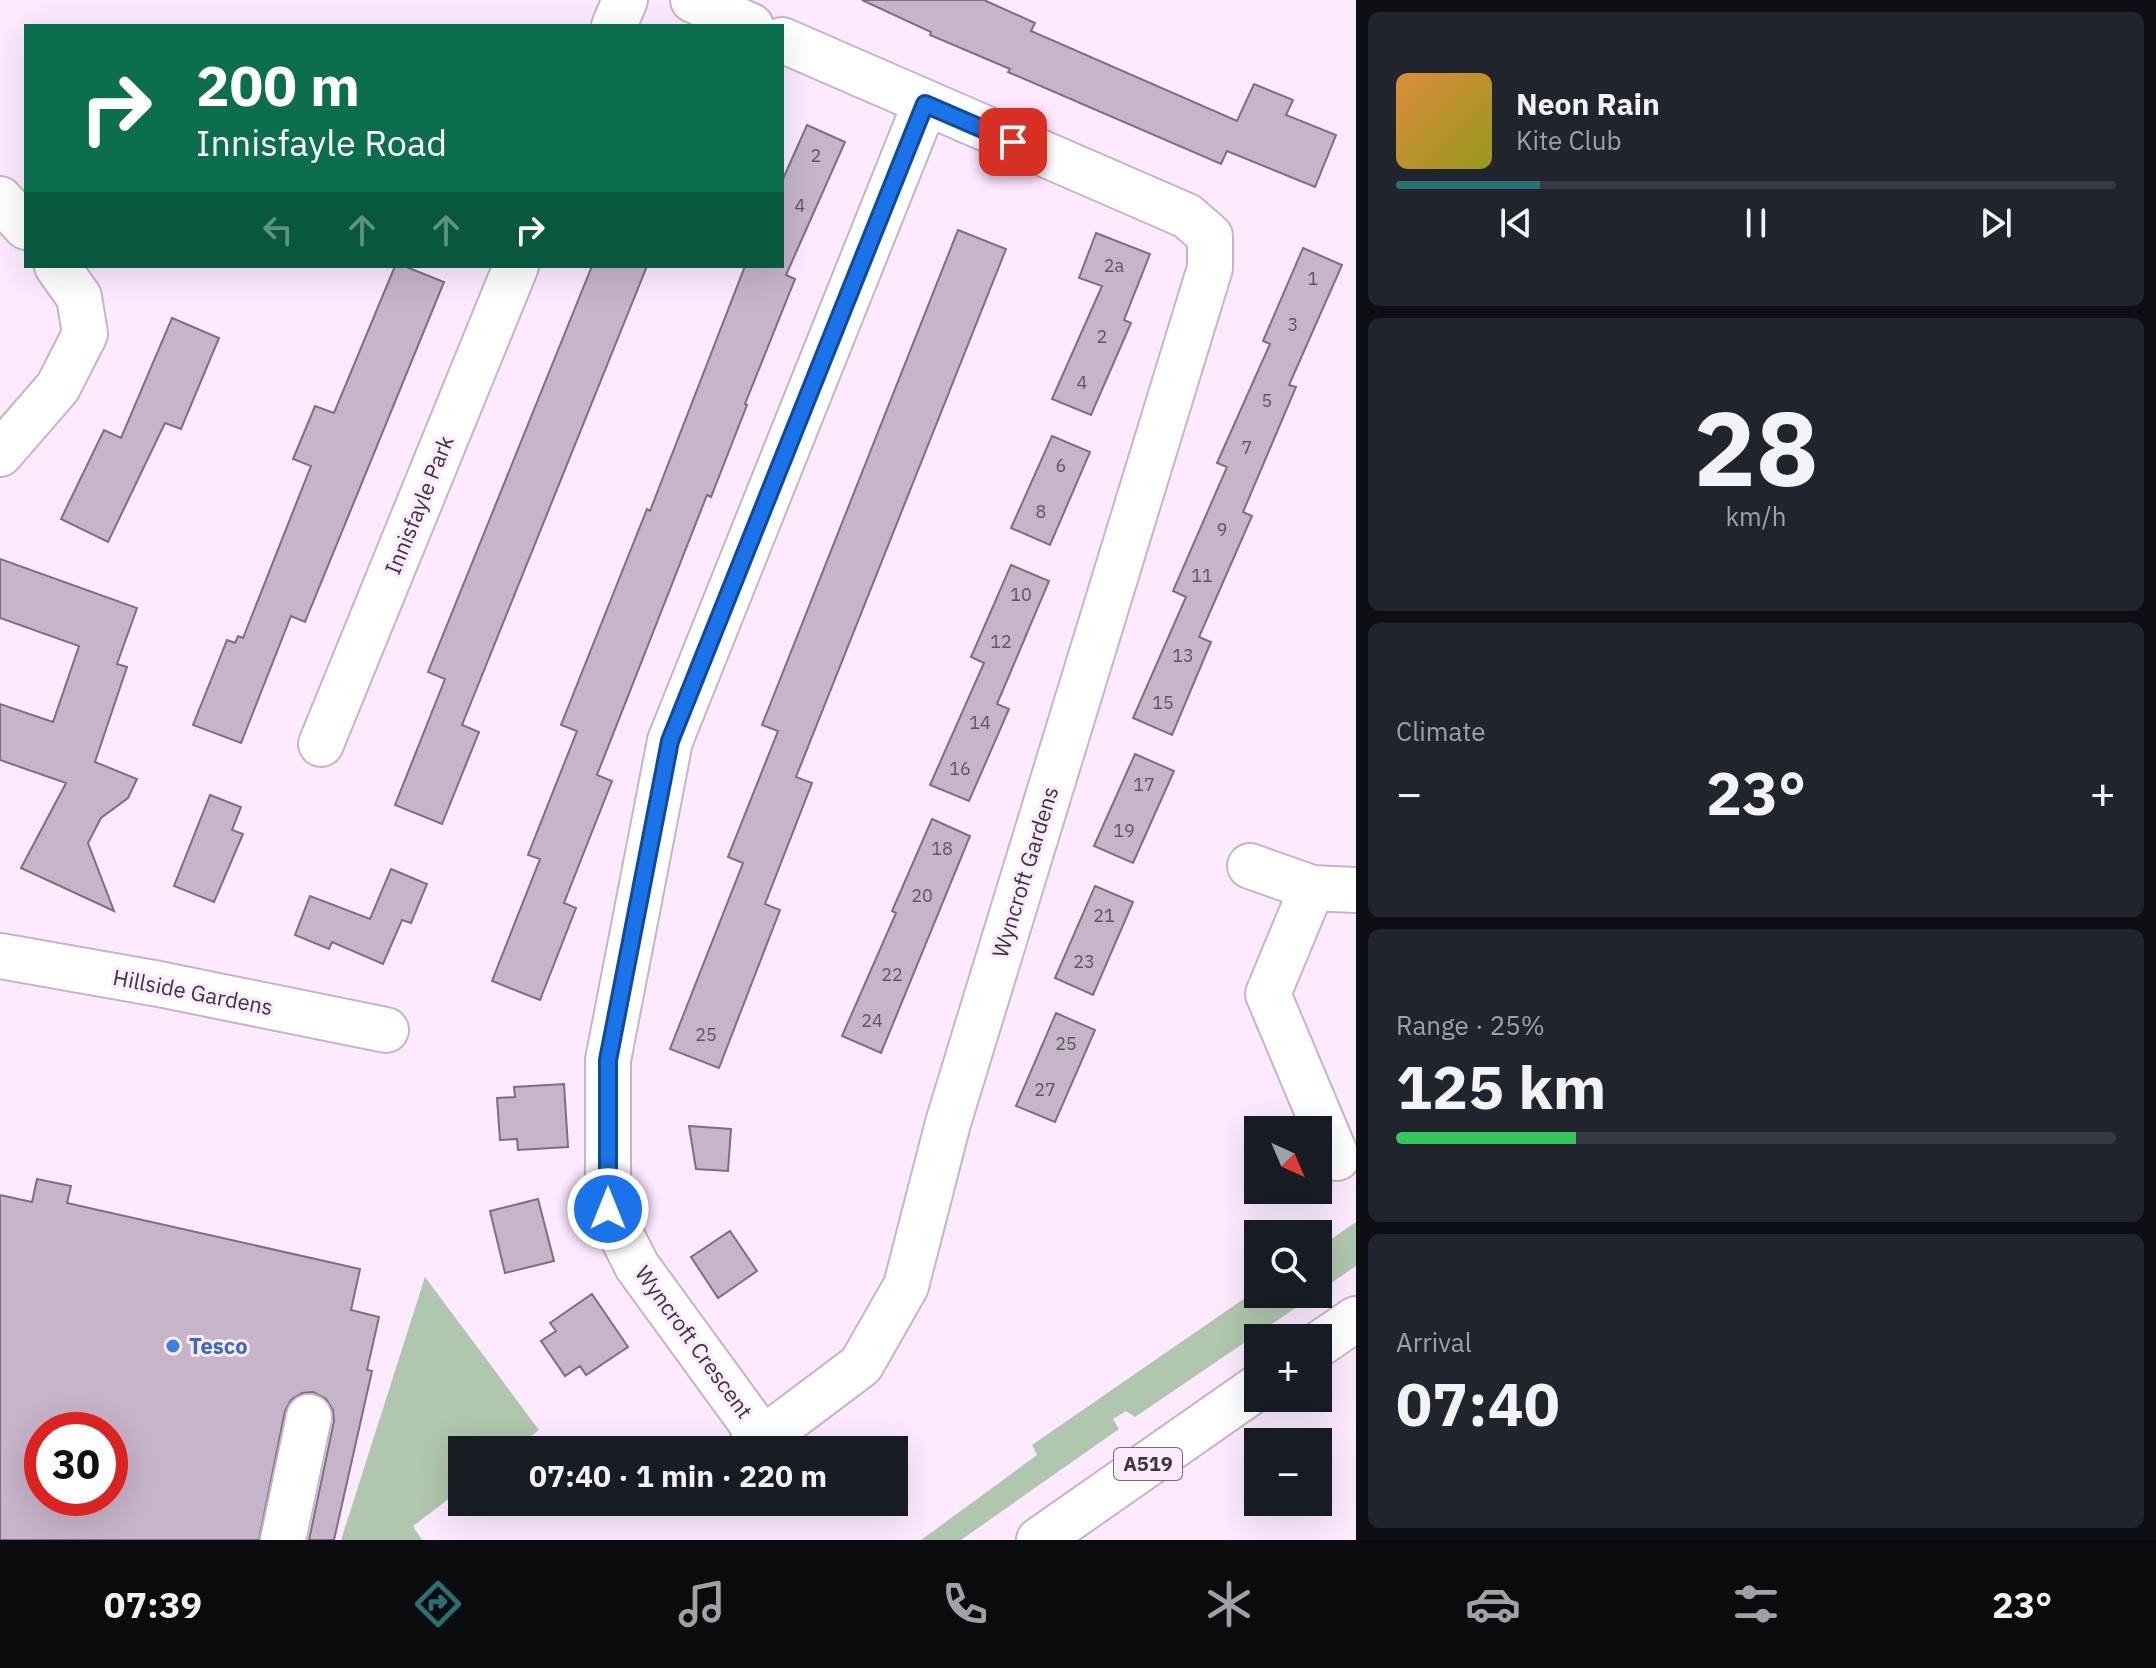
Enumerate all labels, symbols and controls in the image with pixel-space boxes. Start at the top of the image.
text: 200 m [196,49,360,121]
icon: right [64,56,168,160]
text: Neon Rain [1516,84,1660,123]
pin [979,108,1047,176]
text: Innisfayle Road [196,119,447,166]
icon: arrive [991,120,1035,164]
text: Kite Club [1516,123,1621,157]
house number: 2 [811,144,821,167]
house number: 4 [795,194,806,217]
icon: previous [1494,201,1538,245]
icon: pause [1734,201,1778,245]
icon: next [1974,201,2018,245]
icon: left [256,208,300,252]
icon: ahead [340,208,384,252]
icon: ahead [424,208,468,252]
icon: right [508,208,552,252]
house number: 2a [1104,254,1125,277]
house number: 1 [1308,267,1318,290]
house number: 3 [1288,313,1298,336]
house number: 2 [1097,325,1107,348]
house number: 4 [1077,371,1088,394]
text: 28 [1694,379,1818,515]
house number: 5 [1262,389,1272,412]
street label: Innisfayle Park [377,431,460,579]
house number: 7 [1242,436,1252,459]
house number: 6 [1056,454,1066,477]
text: km/h [1725,499,1787,533]
house number: 8 [1036,500,1046,523]
house number: 9 [1217,518,1227,541]
house number: 11 [1191,564,1213,587]
house number: 10 [1010,583,1032,606]
house number: 12 [990,630,1012,653]
house number: 13 [1172,644,1194,667]
house number: 15 [1152,691,1174,714]
house number: 14 [969,711,991,734]
text: Climate [1396,714,1486,748]
text: 23° [1706,753,1806,832]
house number: 16 [949,757,971,780]
text: − [1396,764,1422,821]
text: + [2090,764,2116,821]
house number: 17 [1133,773,1155,796]
street label: Wyncroft Gardens [985,783,1064,961]
house number: 19 [1113,819,1135,842]
house number: 18 [931,837,953,860]
house number: 20 [911,884,933,907]
house number: 21 [1093,904,1115,927]
house number: 23 [1073,950,1095,973]
street label: Hillside Gardens [111,962,275,1021]
house number: 22 [881,963,903,986]
text: Range · 25% [1396,1008,1545,1042]
house number: 24 [861,1009,883,1032]
house number: 25 [695,1023,717,1046]
house number: 25 [1055,1032,1077,1055]
text: 125 km [1396,1047,1606,1126]
house number: 27 [1034,1078,1056,1101]
north arrow [1244,1116,1332,1204]
map controls [1244,1116,1332,1516]
position arrow [566,1167,650,1251]
button: search [1244,1220,1332,1308]
street label: Wyncroft Crescent [629,1260,760,1424]
button: + [1244,1324,1332,1412]
text: Arrival [1396,1325,1472,1359]
place label: Tesco [189,1331,248,1360]
marker: Tesco [164,1337,182,1355]
text: 07:40 [1396,1364,1560,1443]
speed limit sign: 30 [24,1412,128,1516]
button: − [1244,1428,1332,1516]
road number: A519 [1114,1448,1182,1480]
text: 07:40 · 1 min · 220 m [529,1456,827,1495]
icon: directions [410,1576,466,1632]
icon: music [674,1576,730,1632]
icon: phone [937,1576,993,1632]
icon: climate [1201,1576,1257,1632]
icon: car [1465,1576,1521,1632]
icon: filters [1728,1576,1784,1632]
text: 07:39 [104,1581,202,1628]
text: 23° [1992,1581,2052,1628]

